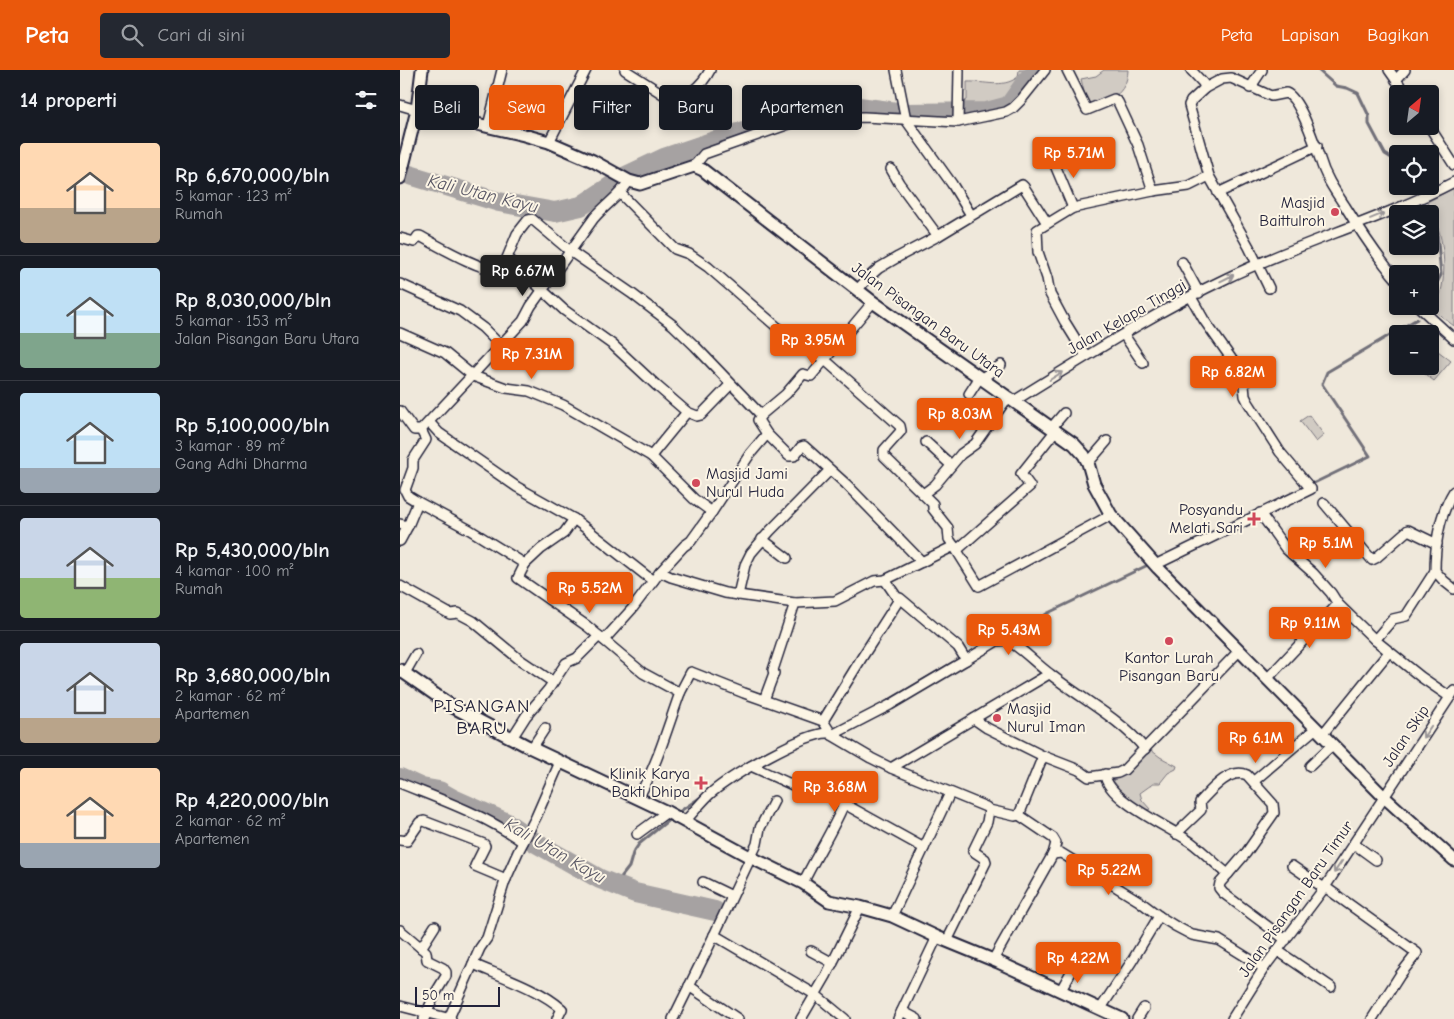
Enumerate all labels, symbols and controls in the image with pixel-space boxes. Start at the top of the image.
search box [100,13,450,58]
text: Peta [25,21,70,49]
icon: search [118,21,146,49]
text: Cari di sini [158,24,245,46]
text: Peta [1221,25,1253,46]
text: Lapisan [1281,25,1339,46]
text: Bagikan [1367,25,1429,46]
chip: Beli [415,85,479,130]
chip: Sewa [489,85,564,130]
chip: Filter [574,85,649,130]
chip: Baru [659,85,732,130]
chip: Apartemen [742,85,862,130]
north arrow [1389,85,1439,135]
map controls [1389,85,1439,375]
icon: filters [352,86,380,114]
text: 14 properti [20,88,117,112]
pin: Rp 5.71M [1022,136,1126,179]
text: Rp 5.71M [1043,144,1105,162]
button: locate [1389,145,1439,195]
icon: home [60,163,120,223]
text: Rp 6,670,000/bln [175,163,330,187]
water label: Kali Utan Kayu [426,170,540,218]
text: 5 kamar · 123 m² [175,187,291,205]
place label: Masjid Baittulroh [1259,194,1325,230]
text: Rumah [175,205,223,223]
button: layers [1389,205,1439,255]
marker: Masjid Baittulroh [1329,206,1341,218]
one-way arrow [1369,211,1385,220]
pin: Rp 6.67M [471,254,575,297]
street label: Jalan Pisangan Baru Utara [848,258,1008,382]
text: Rp 6.67M [491,262,555,280]
button: + [1389,265,1439,315]
one-way arrow [1219,273,1234,282]
street label: Jalan Kelapa Tinggi [1065,276,1189,358]
icon: home [60,288,120,348]
text: Rp 8,030,000/bln [175,288,331,312]
text: 5 kamar · 153 m² [175,312,292,330]
pin: Rp 3.95M [761,324,865,366]
button: − [1389,325,1439,375]
text: Jalan Pisangan Baru Utara [175,330,360,348]
text: Rp 3.95M [781,331,845,349]
pin: Rp 7.31M [480,338,584,380]
text: Rp 7.31M [502,345,562,363]
pin: Rp 6.82M [1181,356,1285,398]
text: Rp 6.82M [1201,363,1265,381]
one-way arrow [1048,370,1062,380]
pin: Rp 8.03M [908,398,1012,440]
text: Rp 8.03M [928,405,992,423]
icon: home [60,413,120,473]
text: Rp 5,100,000/bln [175,413,330,437]
text: 3 kamar · 89 m² [175,437,285,455]
text: Gang Adhi Dharma [175,455,307,473]
place label: Masjid Jami Nurul Huda [706,465,788,501]
marker: Masjid Jami Nurul Huda [690,477,702,489]
place label: Posyandu Melati Sari [1169,501,1243,537]
marker: Posyandu Melati Sari [1247,512,1261,526]
pin: Rp 5.1M [1280,526,1372,569]
text: Rp 5.1M [1299,534,1353,552]
icon: home [60,538,120,598]
text: Rp 5,430,000/bln [175,538,330,562]
text: 4 kamar · 100 m² [175,562,293,580]
pin: Rp 5.52M [538,572,642,614]
text: Rp 5.52M [558,579,622,597]
text: Rumah [175,580,223,598]
pin: Rp 9.11M [1258,606,1362,649]
pin: Rp 5.43M [957,614,1061,656]
text: Rp 9.11M [1280,614,1340,632]
text: Rp 5.43M [977,621,1041,639]
marker: Kantor Lurah Pisangan Baru [1163,635,1175,647]
place label: Kantor Lurah Pisangan Baru [1119,649,1219,685]
icon: home [60,663,120,723]
text: Rp 3,680,000/bln [175,663,330,687]
text: 2 kamar · 62 m² [175,687,285,705]
district label: PISANGAN BARU [433,695,531,739]
place label: Masjid Nurul Iman [1007,700,1086,736]
street label: Jalan Skip [1379,702,1433,770]
text: Apartemen [175,705,250,723]
marker: Masjid Nurul Iman [991,712,1003,724]
pin: Rp 6.1M [1210,722,1302,764]
one-way arrow [1422,725,1432,739]
text: Rp 6.1M [1229,729,1283,747]
place label: Klinik Karya Bakti Dhipa [610,765,690,801]
pin: Rp 3.68M [783,770,887,813]
marker: Klinik Karya Bakti Dhipa [694,776,708,790]
text: Rp 3.68M [803,778,867,796]
icon: home [60,788,120,848]
text: Rp 4,220,000/bln [175,788,329,812]
text: 2 kamar · 62 m² [175,812,285,830]
water label: Kali Utan Kayu [501,814,609,888]
street label: Jalan Pisangan Baru Timur [1235,817,1357,981]
text: Apartemen [175,830,250,848]
pin: Rp 5.22M [1057,854,1161,896]
one-way arrow [1333,860,1344,874]
text: Rp 5.22M [1077,861,1141,879]
pin: Rp 4.22M [1026,942,1130,984]
text: Rp 4.22M [1047,949,1109,967]
scale bar [415,984,500,1007]
text: 50 m [422,987,454,1004]

